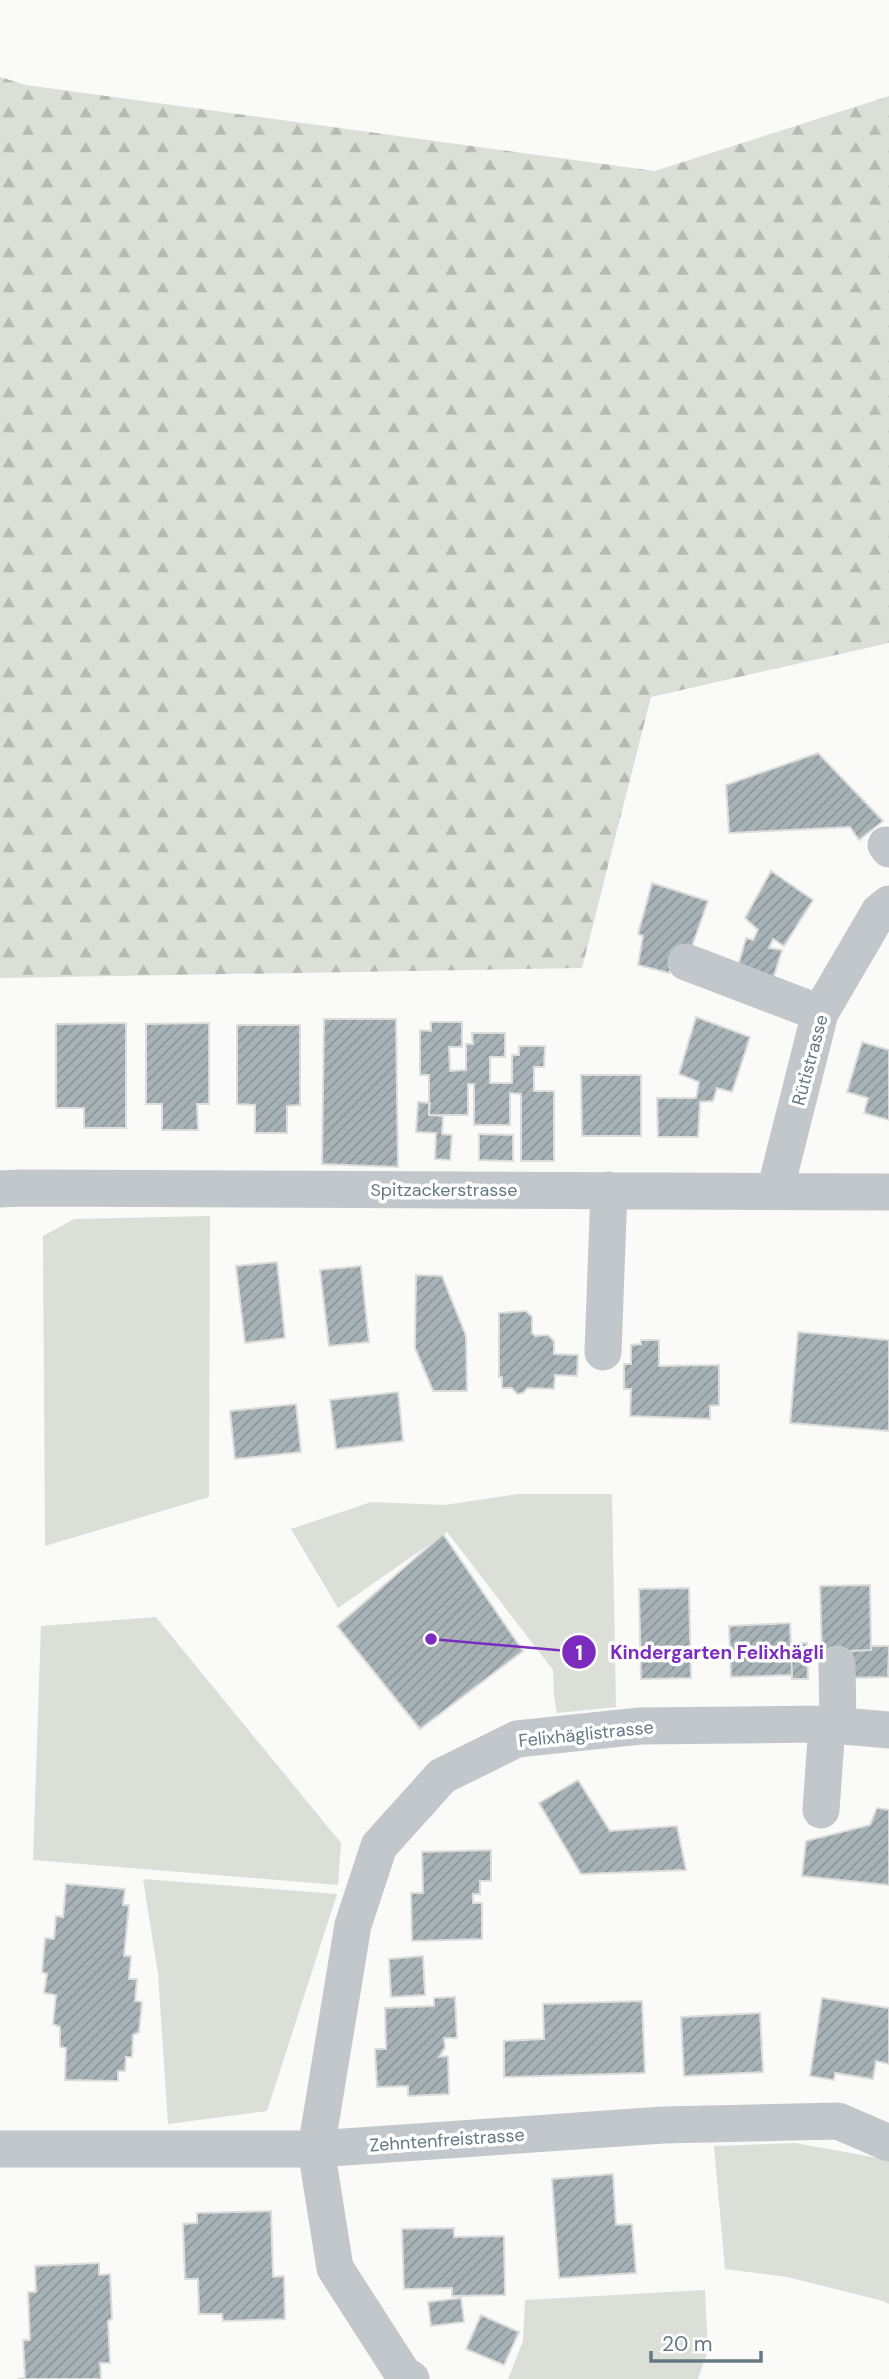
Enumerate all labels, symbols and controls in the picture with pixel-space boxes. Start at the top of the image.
street label: Rütistrasse [786,1012,834,1108]
street label: Spitzackerstrasse [370,1178,518,1202]
callout: Kindergarten Felixhägli [561,1632,838,1672]
text: 1 [575,1639,583,1667]
text: Kindergarten Felixhägli [610,1640,824,1665]
street label: Felixhäglistrasse [517,1715,655,1753]
street label: Zehntenfreistrasse [369,2123,525,2157]
scale bar [651,2320,761,2364]
text: 20 m [662,2330,713,2358]

